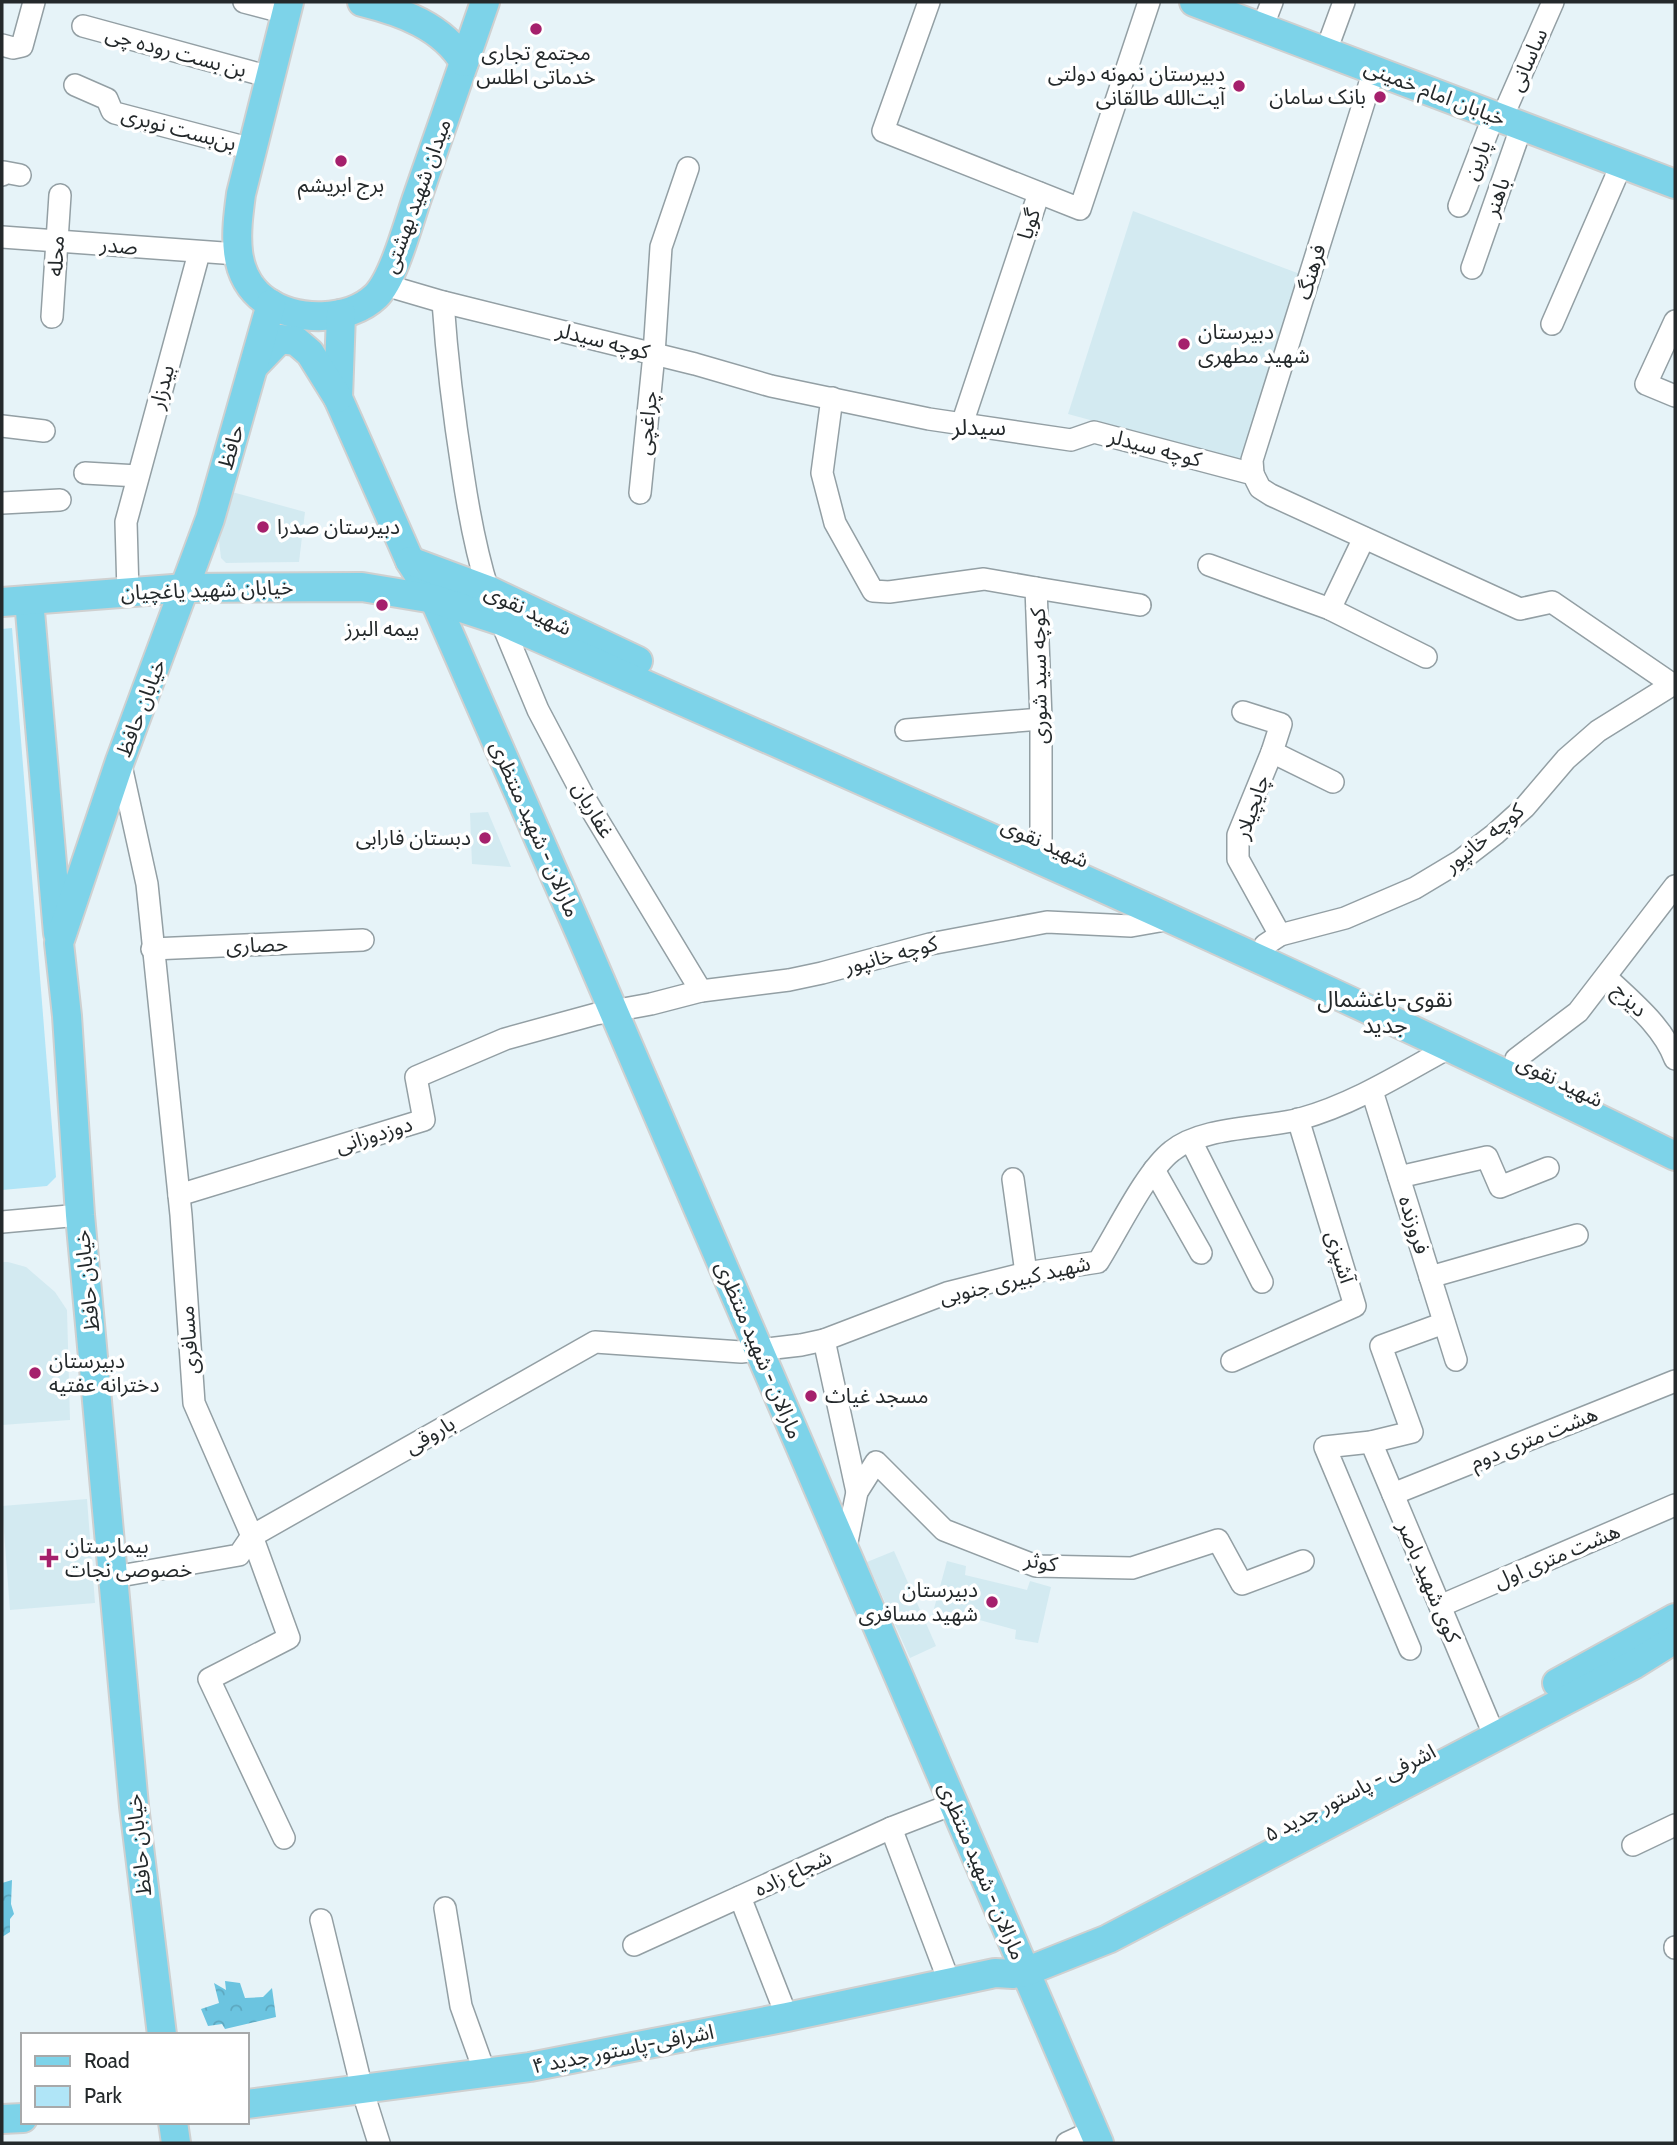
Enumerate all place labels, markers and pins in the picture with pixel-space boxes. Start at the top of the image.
marker: مجتمع تجاری خدماتی اطلس [528,21,544,37]
place label: مجتمع تجاری خدماتی اطلس [476,40,596,89]
place label: دبیرستان نمونه‌ دولتی آیت‌الله طالقانی [1048,61,1226,110]
marker: دبیرستان نمونه‌ دولتی آیت‌الله طالقانی [1231,78,1247,94]
place label: بانک سامان [1269,84,1366,109]
marker: بانک سامان [1372,89,1388,105]
marker: برج ابریشم [333,153,349,169]
place label: برج ابریشم [298,172,384,200]
place label: دبیرستان شهید مطهری [1198,319,1310,368]
marker: دبیرستان شهید مطهری [1176,336,1192,352]
place label: دبیرستان صدرا [277,514,400,539]
marker: دبیرستان صدرا [255,519,271,535]
marker: بیمه البرز [374,597,390,613]
place label: بیمه البرز [344,616,419,641]
place label: دبستان فارابی [356,825,471,850]
marker: دبستان فارابی [477,830,493,846]
place label: دبیرستان دخترانه عفتیه [49,1348,159,1397]
marker: دبیرستان دخترانه عفتیه [27,1365,43,1381]
place label: مسجد غیاث [825,1383,929,1408]
marker: مسجد غیاث [803,1388,819,1404]
place label: بیمارستان خصوصی نجات [65,1533,192,1582]
marker: بیمارستان خصوصی نجات [39,1548,59,1568]
place label: دبیرستان شهید مسافری [859,1577,978,1626]
marker: دبیرستان شهید مسافری [984,1594,1000,1610]

